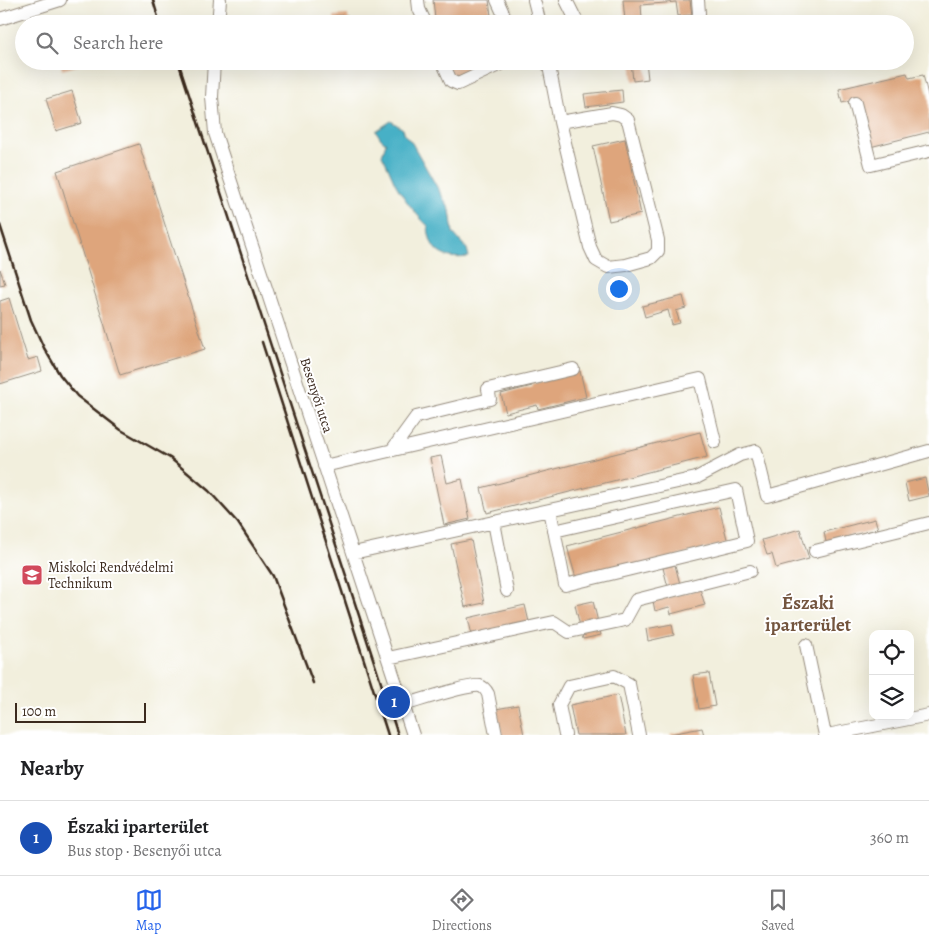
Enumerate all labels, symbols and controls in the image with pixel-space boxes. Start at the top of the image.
search box [15,15,914,70]
icon: search [33,29,61,57]
text: Search here [73,30,163,56]
your location [606,276,632,302]
street label: Besenyői utca [295,355,338,436]
place label: Miskolci Rendvédelmi Technikum [48,558,174,593]
school or university icon: Miskolci Rendvédelmi Technikum [20,563,44,587]
district label: Északi iparterület [765,590,852,638]
map controls [869,630,914,720]
button: locate [869,630,914,675]
button: layers [869,675,914,720]
pin: 1 [378,683,410,721]
scale bar [15,700,146,723]
text: 100 m [22,702,56,721]
text: Nearby [20,754,83,782]
text: Északi iparterület [67,814,209,840]
text: 1 [33,827,39,849]
text: 360 m [870,827,909,849]
text: Bus stop · Besenyői utca [67,840,222,862]
tab: Map [135,886,163,935]
tab: Directions [432,886,492,935]
tab: Saved [761,886,794,935]

